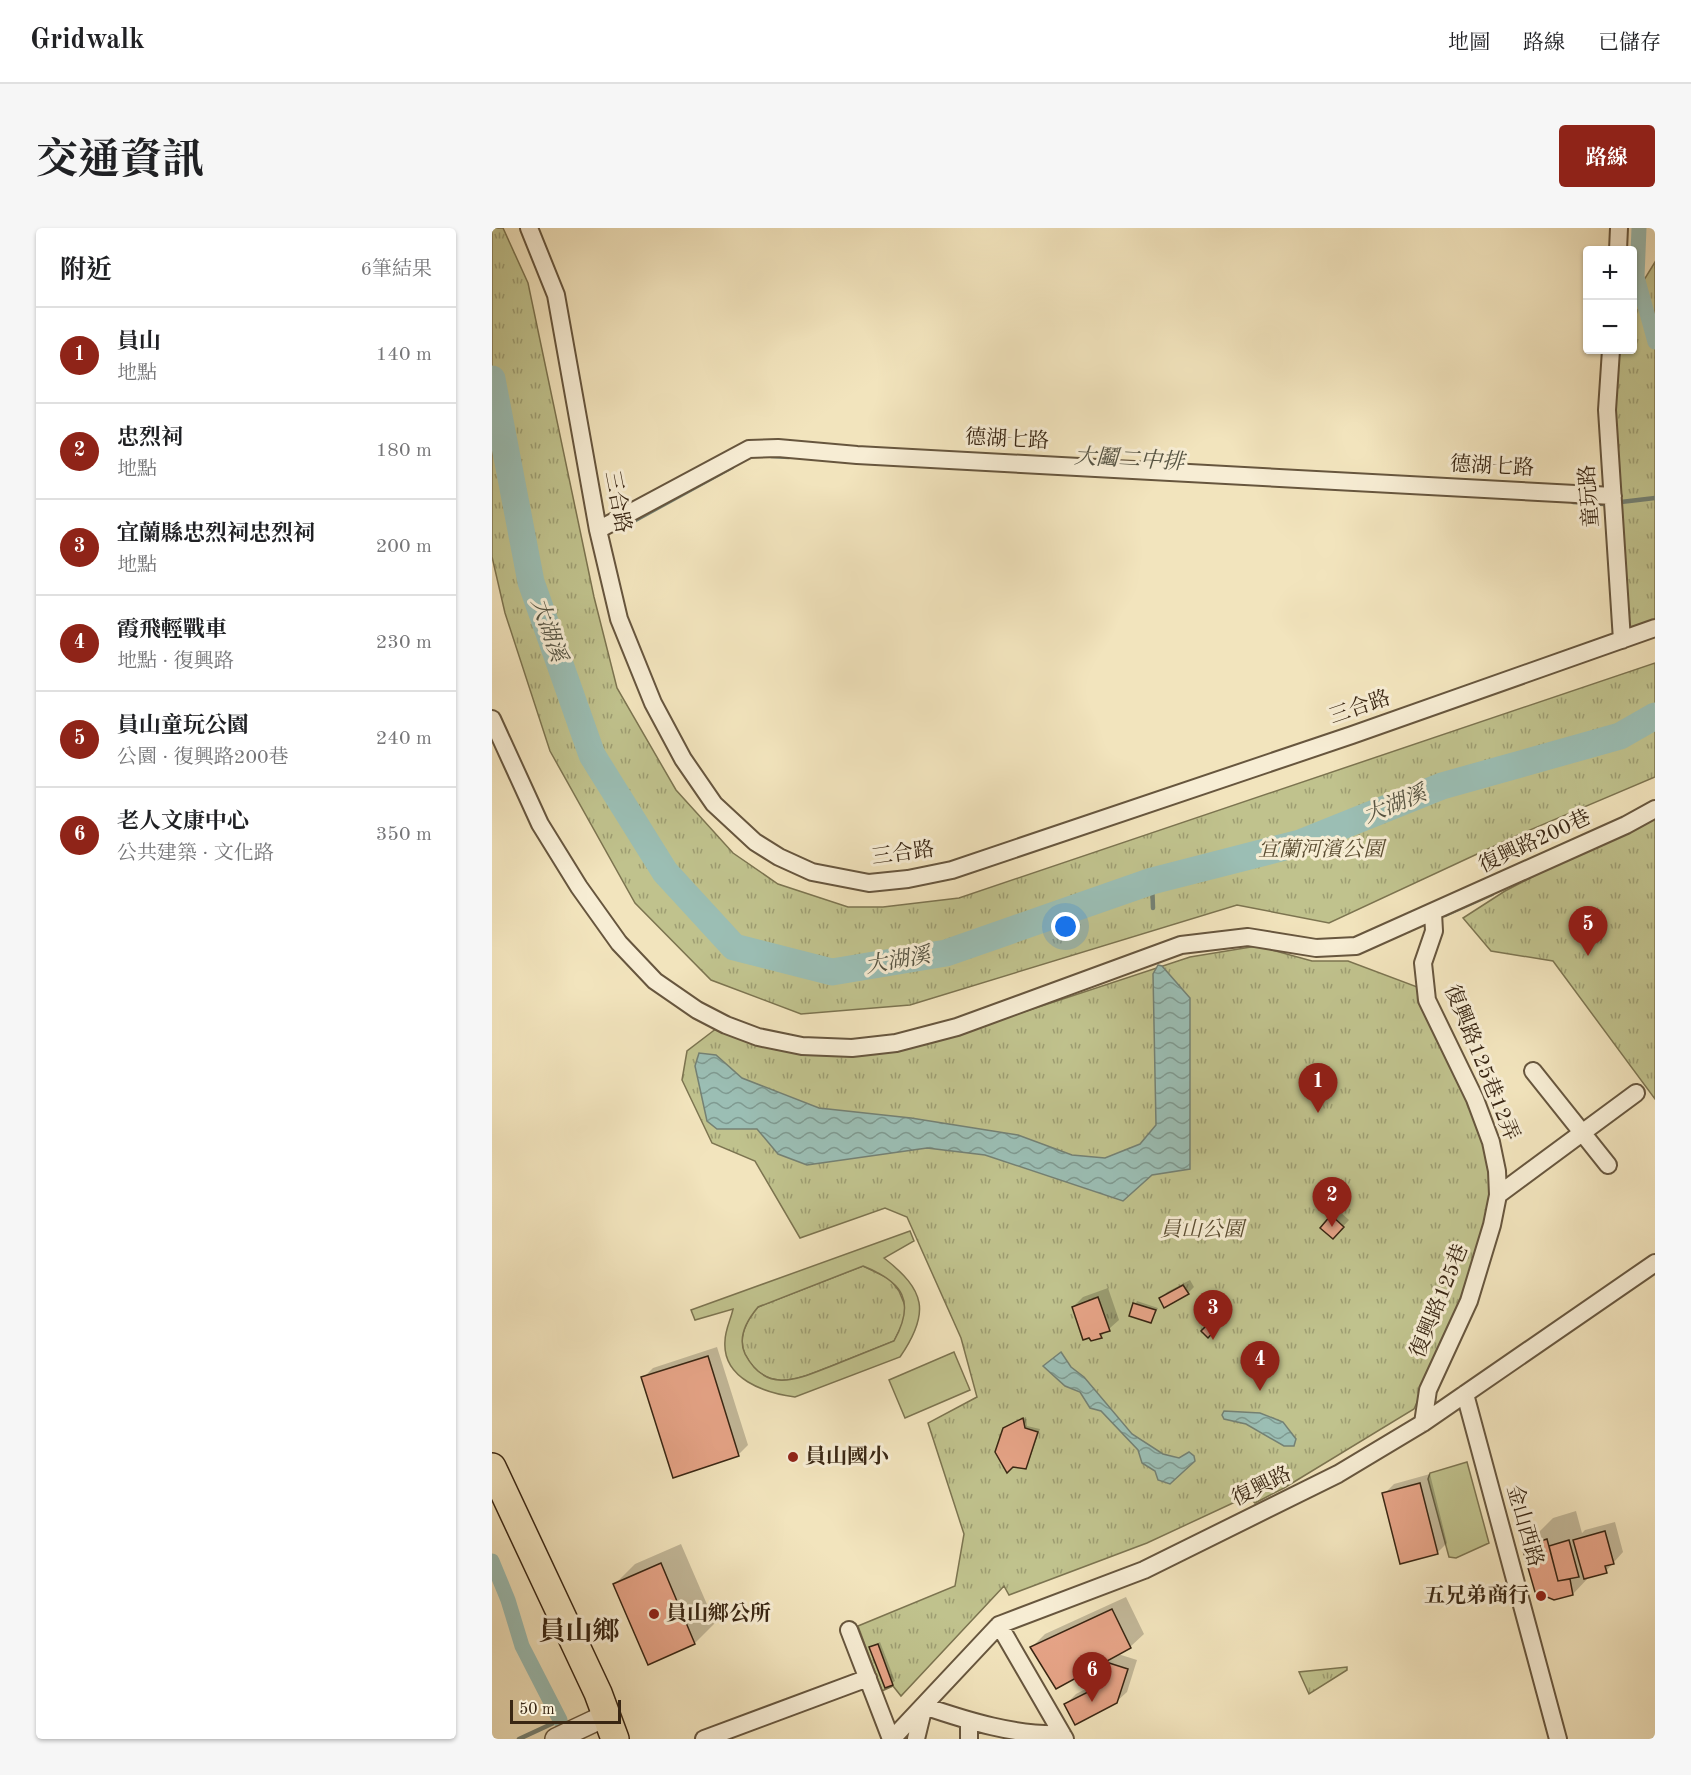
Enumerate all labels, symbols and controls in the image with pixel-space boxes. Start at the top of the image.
text: Gridwalk [30,27,145,55]
text: 地圖 [1448,33,1490,54]
text: 路線 [1523,33,1565,54]
text: 已儲存 [1598,33,1661,54]
button: 路線 [1559,125,1655,187]
text: 交通資訊 [36,141,204,183]
map controls [1583,246,1637,354]
button: + [1583,246,1637,300]
text: 附近 [60,258,112,284]
text: 6筆結果 [360,260,432,280]
button: − [1583,300,1637,354]
text: 員山 [117,331,161,353]
text: 1 [74,345,85,365]
text: 140 m [376,345,432,365]
text: 地點 [117,364,157,384]
street label: 德湖七路 [965,425,1050,453]
text: 忠烈祠 [117,427,183,449]
text: 2 [74,441,85,461]
text: 180 m [376,441,432,461]
water label: 大鬮二中排 [1073,444,1188,474]
street label: 德湖七路 [1450,452,1535,480]
text: 地點 [117,460,157,480]
street label: 童玩路 [1575,464,1603,528]
street label: 三合路 [601,469,635,535]
text: 宜蘭縣忠烈祠忠烈祠 [117,523,315,545]
text: 3 [74,537,85,557]
text: 200 m [376,537,432,557]
text: 地點 [117,556,157,576]
water label: 大湖溪 [527,595,572,667]
text: 霞飛輕戰車 [117,619,227,641]
text: 4 [74,633,85,653]
text: 230 m [376,633,432,653]
text: 地點 · 復興路 [117,652,234,672]
street label: 三合路 [1326,686,1393,728]
text: 員山童玩公園 [117,715,249,737]
text: 5 [74,729,85,749]
text: 240 m [376,729,432,749]
text: 公園 · 復興路200巷 [117,748,289,768]
water label: 大湖溪 [1360,780,1432,828]
street label: 復興路200巷 [1475,805,1594,877]
text: 老人文康中心 [117,811,249,833]
text: 6 [74,825,85,845]
text: 350 m [376,825,432,845]
street label: 三合路 [870,837,936,869]
park label: 宜蘭河濱公園 [1258,838,1387,861]
text: 公共建築 · 文化路 [117,844,274,864]
pin: 5 [1568,906,1608,956]
your location [1051,912,1080,941]
water label: 大湖溪 [863,942,934,978]
street label: 復興路125巷12弄 [1440,981,1524,1144]
pin: 1 [1298,1064,1338,1113]
pin: 2 [1312,1178,1352,1227]
park label: 員山公園 [1160,1218,1247,1241]
street label: 復興路125巷 [1406,1240,1472,1361]
pin: 3 [1194,1290,1232,1340]
pin: 4 [1240,1342,1280,1391]
place label: 員山國小 [805,1445,889,1468]
marker: 員山國小 [786,1450,800,1464]
street label: 復興路 [1228,1462,1295,1510]
street label: 金山西路 [1502,1482,1548,1569]
place label: 五兄弟商行 [1424,1583,1529,1607]
marker: 五兄弟商行 [1534,1589,1548,1603]
place label: 員山鄉公所 [666,1601,771,1625]
marker: 員山鄉公所 [647,1607,661,1621]
district label: 員山鄉 [539,1617,620,1646]
pin: 6 [1072,1652,1112,1702]
scale bar [510,1697,621,1724]
text: 50 m [519,1702,555,1718]

